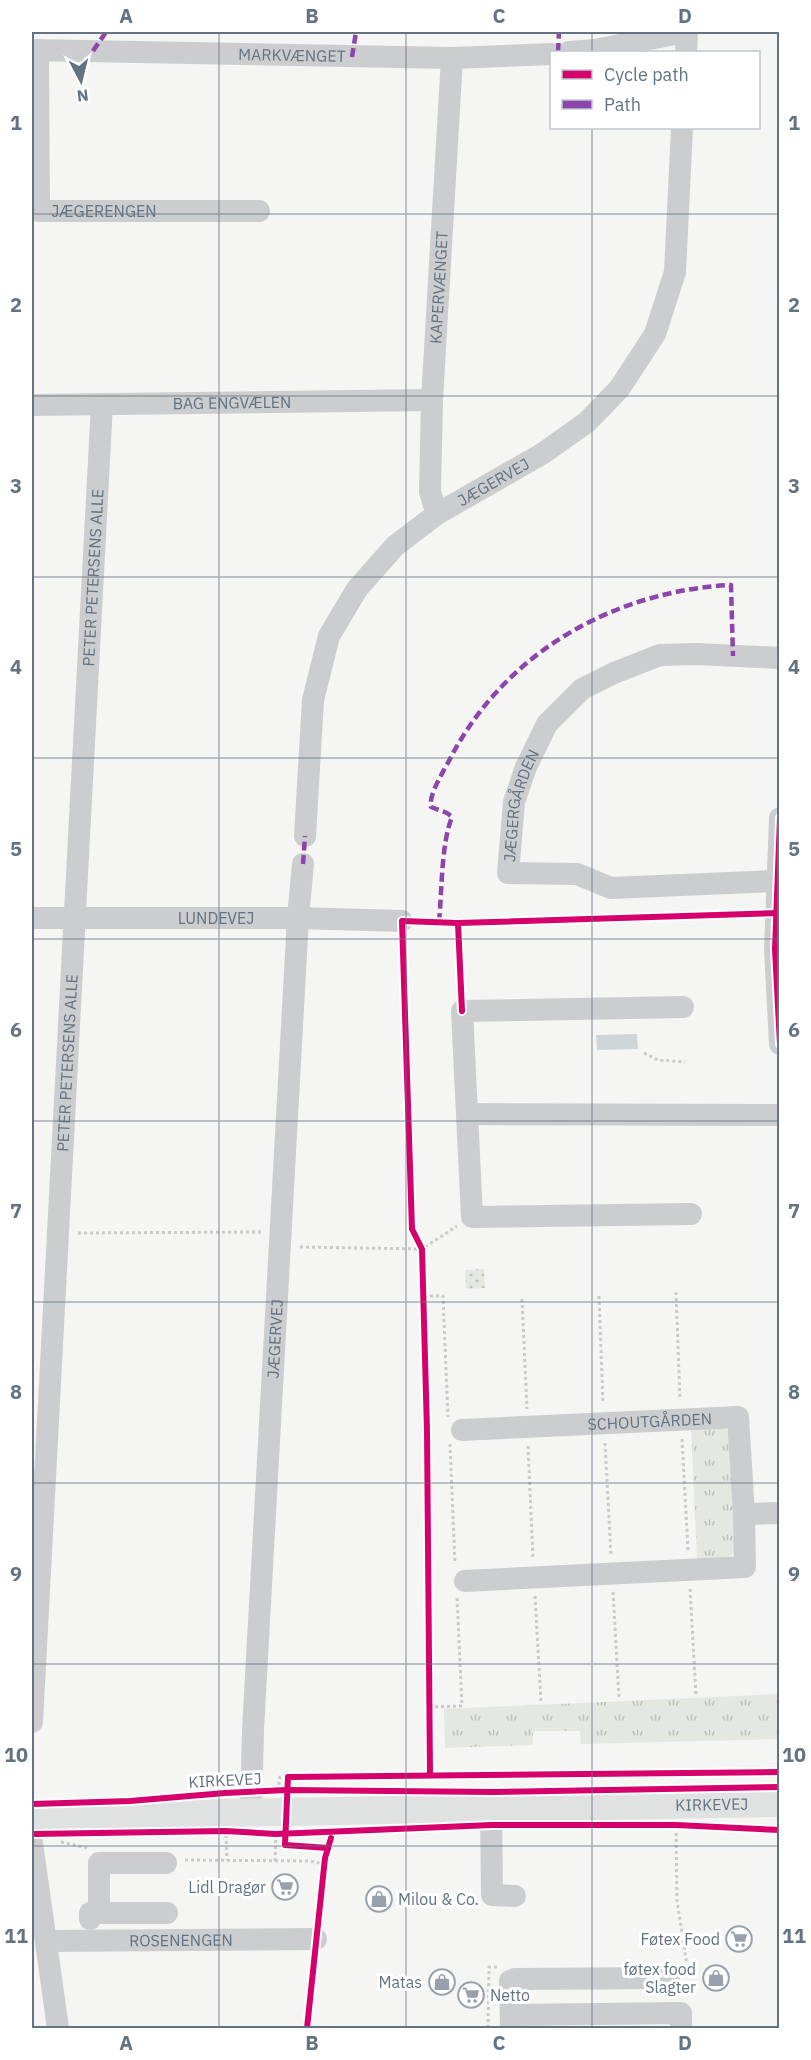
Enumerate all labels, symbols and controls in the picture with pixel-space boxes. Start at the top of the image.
text: A [119,2,133,29]
text: B [305,2,319,29]
text: C [492,2,506,29]
text: D [678,2,692,29]
street label: MARKVÆNGET [238,44,346,66]
north arrow [51,51,111,111]
legend [550,51,760,129]
text: Cycle path [604,63,689,86]
text: N [76,85,90,107]
text: Path [604,93,641,116]
text: 1 [10,109,22,136]
text: 1 [788,109,800,136]
street label: JÆGERENGEN [51,201,157,221]
street label: KAPERVÆNGET [425,230,452,345]
text: 2 [10,291,22,318]
text: 2 [788,291,800,318]
street label: BAG ENGVÆLEN [173,392,291,413]
street label: JÆGERVEJ [454,453,533,510]
text: 3 [10,472,22,499]
text: 3 [788,472,800,499]
street label: PETER PETERSENS ALLE [78,488,107,667]
text: 4 [10,653,22,680]
text: 4 [788,653,800,680]
street label: JÆGERGÅRDEN [499,746,543,863]
text: 5 [10,835,22,862]
text: 5 [788,835,800,862]
street label: LUNDEVEJ [178,908,254,928]
street label: PETER PETERSENS ALLE [52,974,82,1152]
text: 6 [10,1016,22,1043]
text: 6 [788,1016,800,1043]
text: 7 [10,1197,22,1224]
text: 7 [788,1197,800,1224]
street label: JÆGERVEJ [263,1298,287,1379]
text: 8 [10,1378,22,1405]
text: 8 [788,1378,800,1405]
street label: SCHOUTGÅRDEN [587,1408,712,1434]
text: 9 [10,1560,22,1587]
text: 9 [788,1560,800,1587]
text: 10 [4,1741,28,1768]
text: 10 [782,1741,806,1768]
street label: KIRKEVEJ [188,1768,262,1792]
street label: KIRKEVEJ [675,1794,749,1815]
supermarket icon: Lidl Dragør [270,1872,300,1902]
place label: Lidl Dragør [188,1877,266,1897]
shop icon: Milou & Co. [364,1884,394,1914]
place label: Milou & Co. [398,1889,479,1909]
text: 11 [4,1922,28,1949]
text: 11 [782,1922,806,1949]
supermarket icon: Føtex Food [724,1924,754,1954]
place label: Føtex Food [641,1929,720,1949]
street label: ROSENENGEN [129,1930,233,1950]
place label: føtex food Slagter [623,1959,696,1997]
shop icon: føtex food Slagter [701,1963,731,1993]
shop icon: Matas [427,1967,457,1997]
place label: Matas [379,1972,422,1992]
supermarket icon: Netto [456,1980,486,2010]
place label: Netto [490,1985,530,2005]
text: A [119,2029,133,2056]
text: B [305,2029,319,2056]
text: C [492,2029,506,2056]
text: D [678,2029,692,2056]

